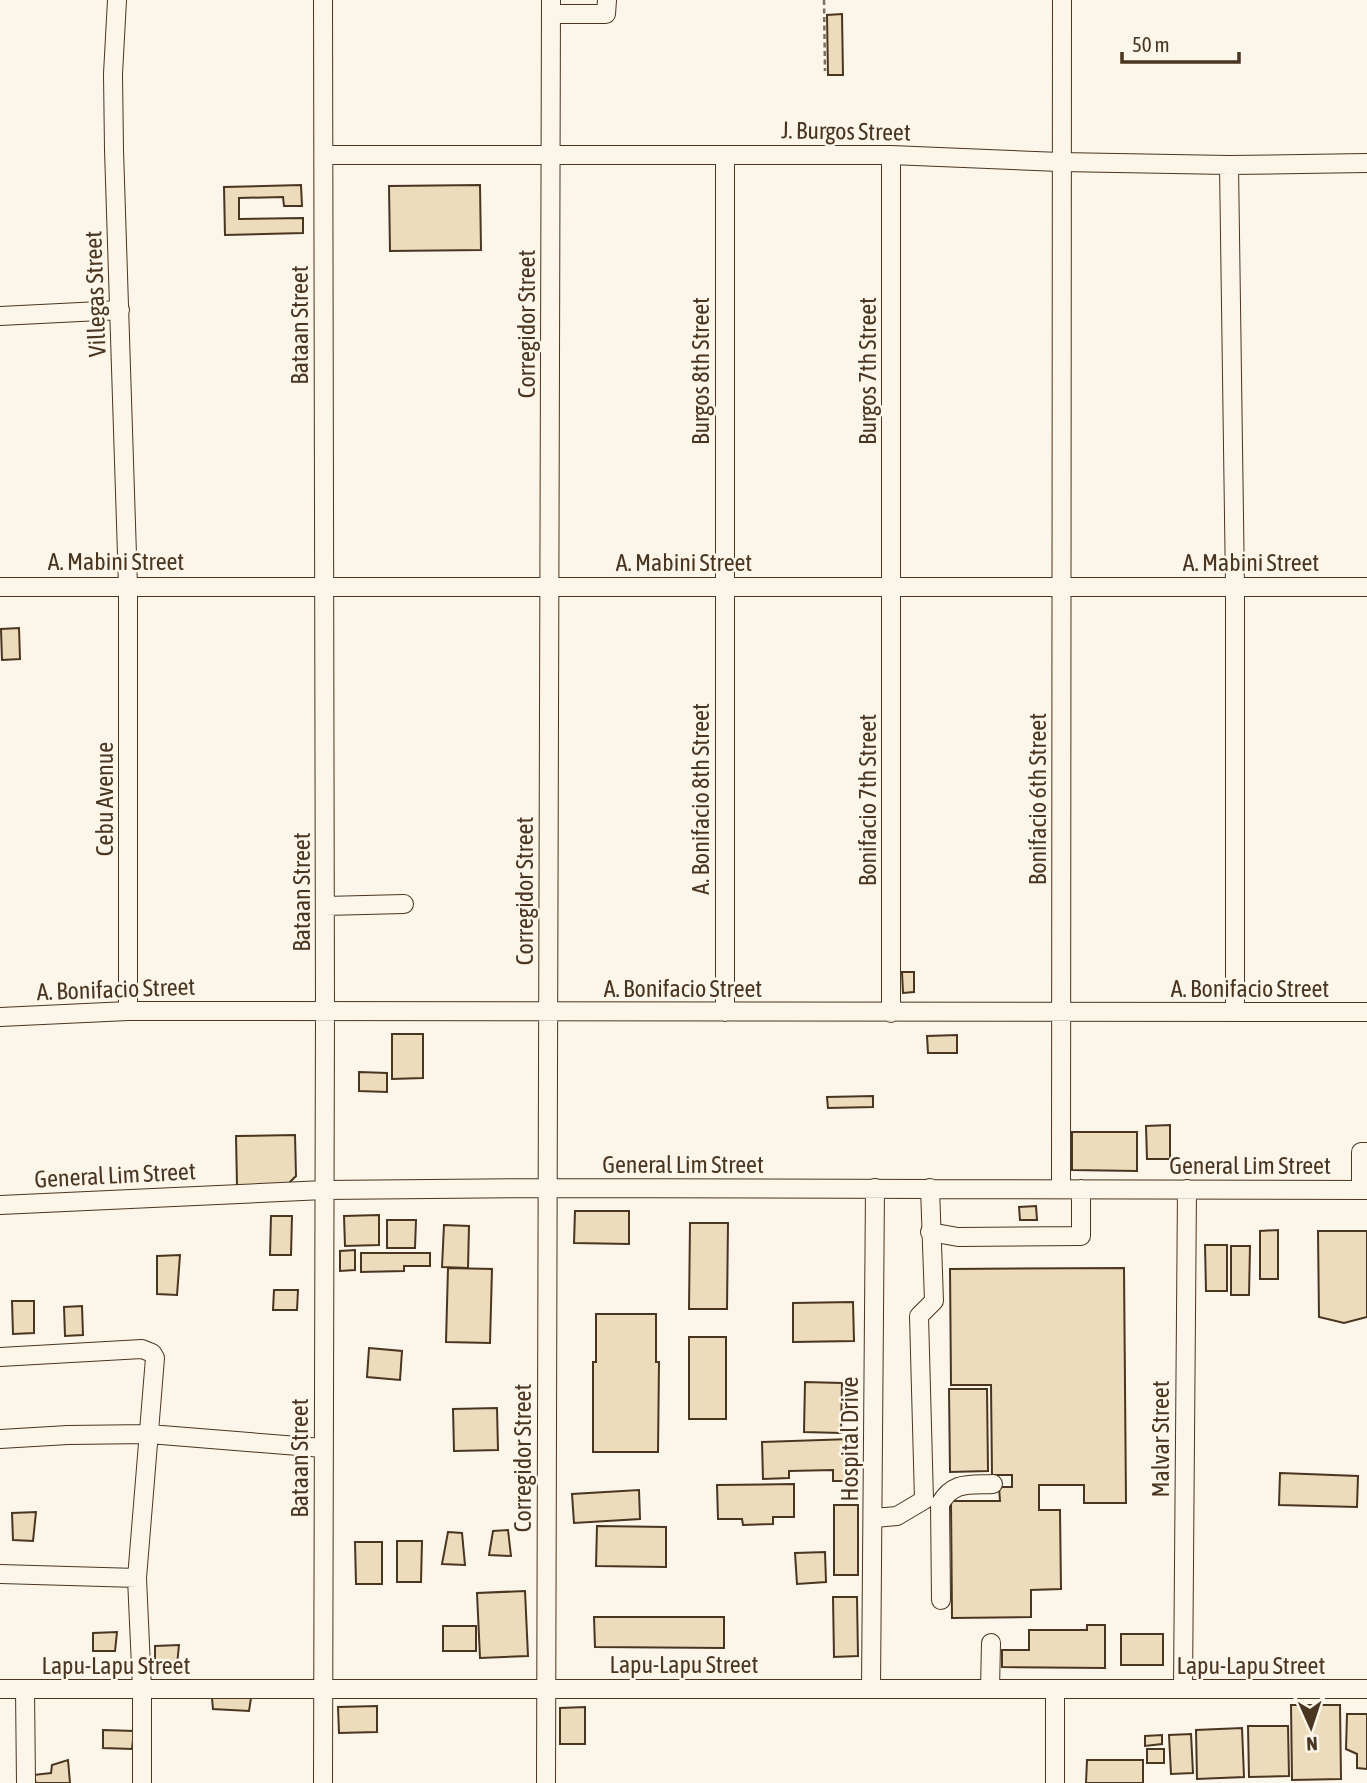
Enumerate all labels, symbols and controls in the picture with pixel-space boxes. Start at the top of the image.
scale bar [1122,21,1239,65]
text: 50 m [1132,32,1170,56]
street label: J. Burgos Street [781,116,911,146]
street label: Villegas Street [79,230,111,357]
street label: Corregidor Street [513,250,540,398]
street label: Bataan Street [286,265,313,385]
street label: Burgos 8th Street [687,297,714,445]
street label: Burgos 7th Street [854,297,881,445]
street label: A. Mabini Street [48,548,184,575]
street label: A. Mabini Street [616,549,752,576]
street label: A. Mabini Street [1183,549,1319,576]
street label: A. Bonifacio 8th Street [687,703,714,895]
street label: Bonifacio 6th Street [1024,713,1051,885]
street label: Bonifacio 7th Street [854,714,881,886]
street label: Cebu Avenue [91,742,118,856]
street label: Corregidor Street [511,817,538,965]
street label: Bataan Street [288,832,315,952]
street label: A. Bonifacio Street [36,973,196,1005]
street label: A. Bonifacio Street [604,975,762,1002]
street label: A. Bonifacio Street [1171,975,1329,1002]
street label: General Lim Street [602,1151,764,1178]
street label: General Lim Street [1169,1152,1331,1179]
street label: General Lim Street [34,1157,196,1193]
street label: Hospital Drive [836,1377,863,1501]
street label: Malvar Street [1147,1380,1174,1498]
street label: Corregidor Street [509,1384,536,1532]
street label: Bataan Street [286,1398,313,1518]
street label: Lapu-Lapu Street [610,1651,758,1678]
street label: Lapu-Lapu Street [42,1652,190,1679]
street label: Lapu-Lapu Street [1177,1652,1325,1679]
north arrow [1276,1692,1346,1762]
text: N [1306,1733,1318,1755]

